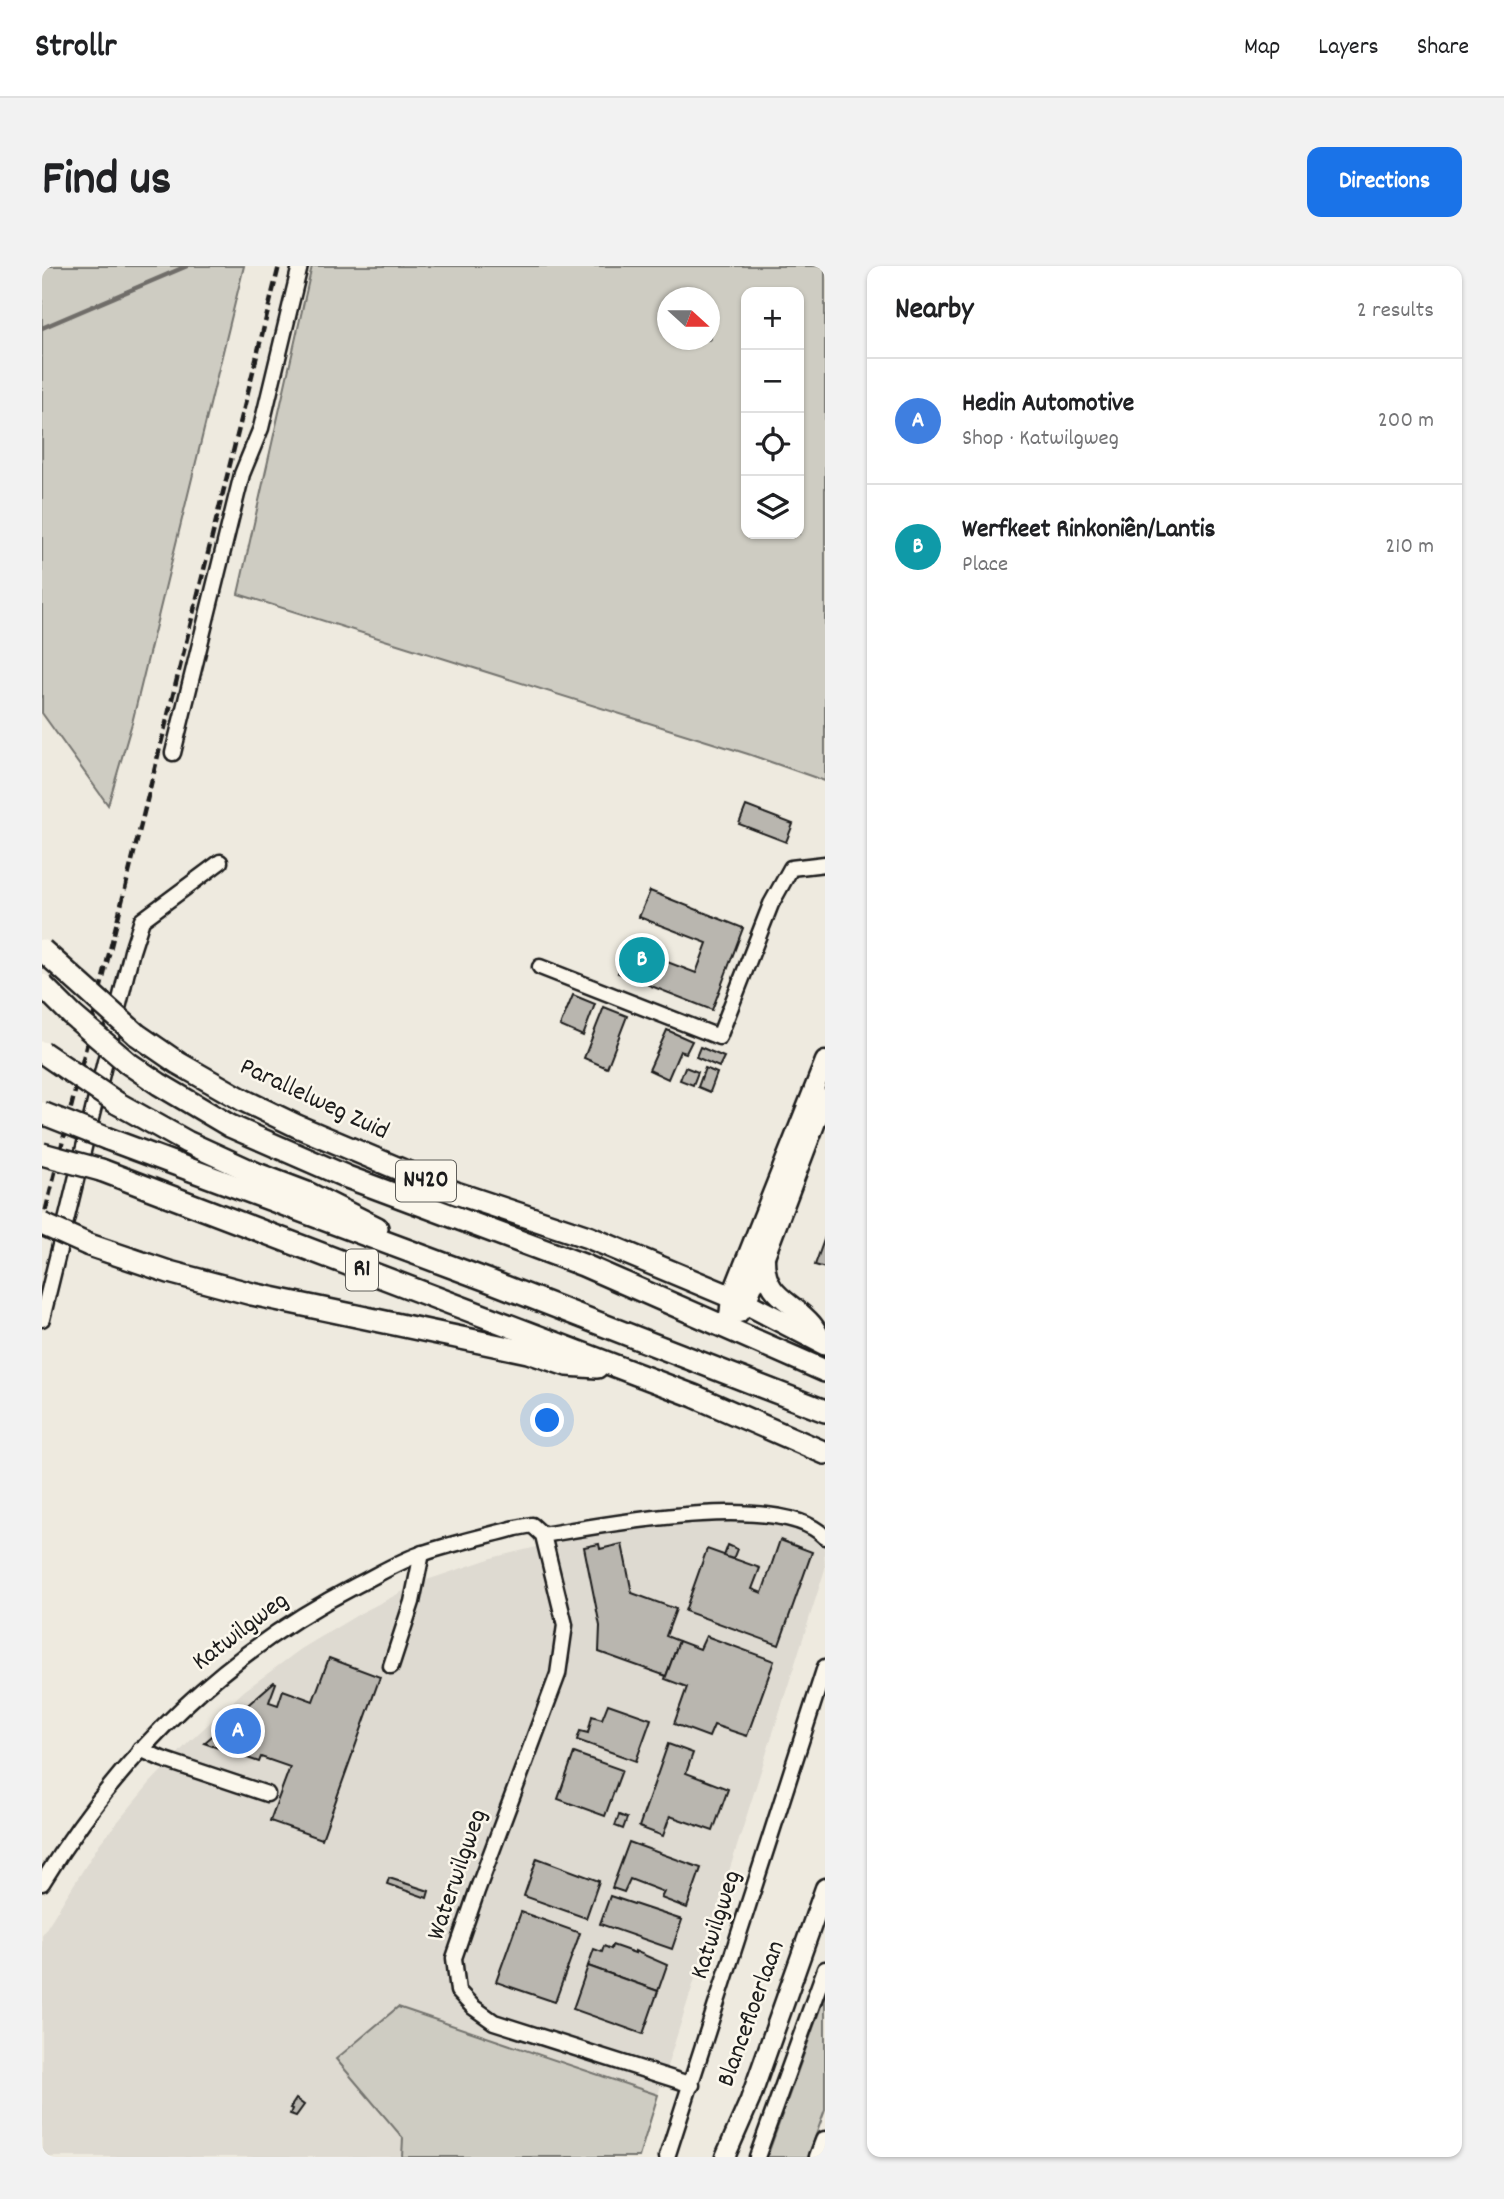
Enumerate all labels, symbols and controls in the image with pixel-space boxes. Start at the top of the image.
text: Strollr [35,25,117,72]
text: Map [1244,31,1280,65]
text: Layers [1318,31,1379,65]
text: Share [1417,31,1469,65]
text: Find us [42,147,171,217]
button: Directions [1307,147,1462,217]
north arrow [657,287,720,350]
map controls [741,287,804,539]
button: + [741,287,804,350]
text: Nearby [895,290,973,333]
text: 2 results [1357,295,1434,328]
button: − [741,350,804,413]
text: Hedin Automotive [962,386,1134,423]
text: A [912,405,924,438]
text: 200 m [1378,405,1434,438]
button: locate [741,413,804,476]
text: Shop · Katwilgweg [962,423,1119,456]
button: layers [741,476,804,539]
text: Werfkeet Rinkoniên/Lantis [962,512,1215,549]
text: B [913,531,923,564]
text: 210 m [1385,531,1434,564]
text: Place [962,549,1008,582]
pin: B [619,934,665,986]
street label: Parallelweg Zuid [233,1049,395,1151]
road number: N420 [396,1160,456,1202]
road number: R1 [346,1250,378,1290]
your location [530,1403,564,1437]
street label: Katwilgweg [185,1583,297,1681]
pin: A [215,1705,261,1757]
street label: Waterwilgweg [418,1804,498,1946]
street label: Katwilgweg [682,1866,752,1984]
street label: Blancefloerlaan [708,1936,796,2092]

